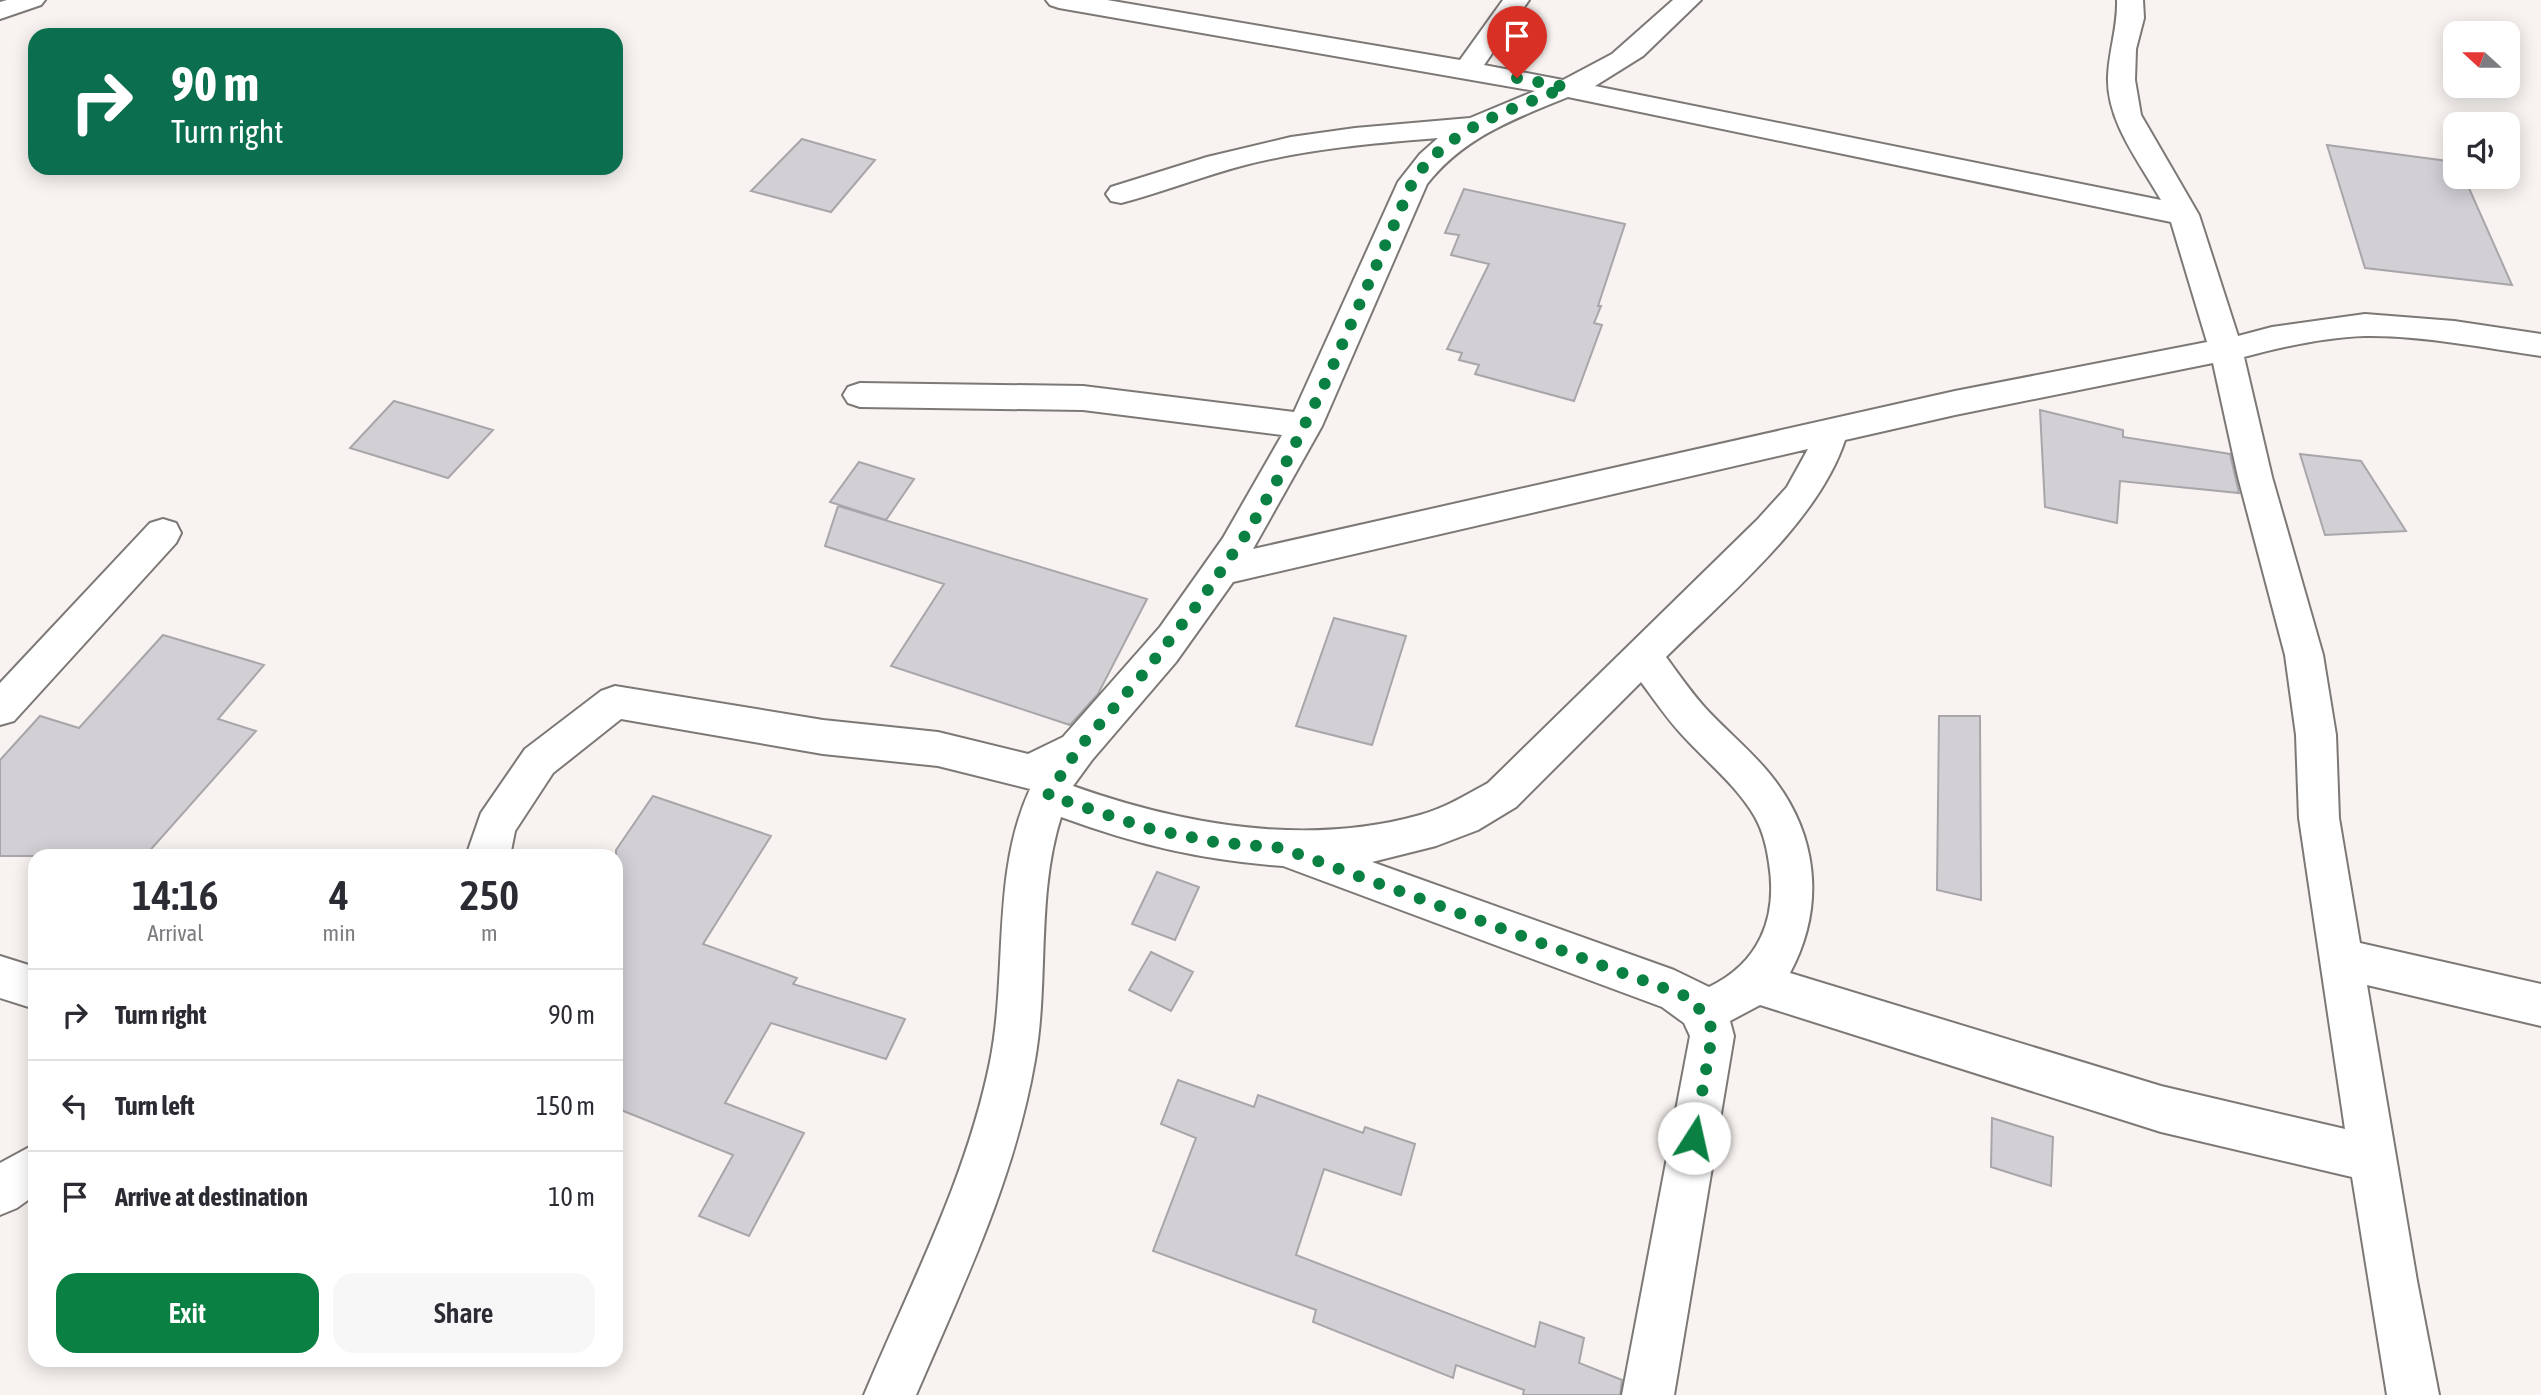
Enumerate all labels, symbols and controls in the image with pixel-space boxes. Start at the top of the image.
pin [1487,6,1547,78]
icon: arrive [1498,17,1536,55]
north arrow [2443,21,2520,98]
map controls [2443,21,2520,189]
text: 90 m [171,55,259,111]
icon: right [56,56,147,147]
button: sound [2443,112,2520,189]
text: Turn right [171,113,284,150]
text: 14:16 [132,871,219,919]
text: 4 [329,871,349,919]
text: 250 [460,871,519,919]
text: Arrival [147,920,203,946]
text: min [323,920,356,946]
text: m [481,920,498,946]
icon: right [56,996,94,1034]
text: Turn right [115,1000,206,1030]
text: 90 m [548,1000,595,1030]
icon: left [56,1087,94,1125]
text: Turn left [115,1091,195,1121]
text: 150 m [536,1091,595,1121]
position arrow [1657,1101,1731,1175]
icon: arrive [56,1178,94,1216]
text: Arrive at destination [115,1182,308,1212]
text: 10 m [548,1182,595,1212]
button: Exit [56,1273,319,1353]
button: Share [333,1273,595,1353]

